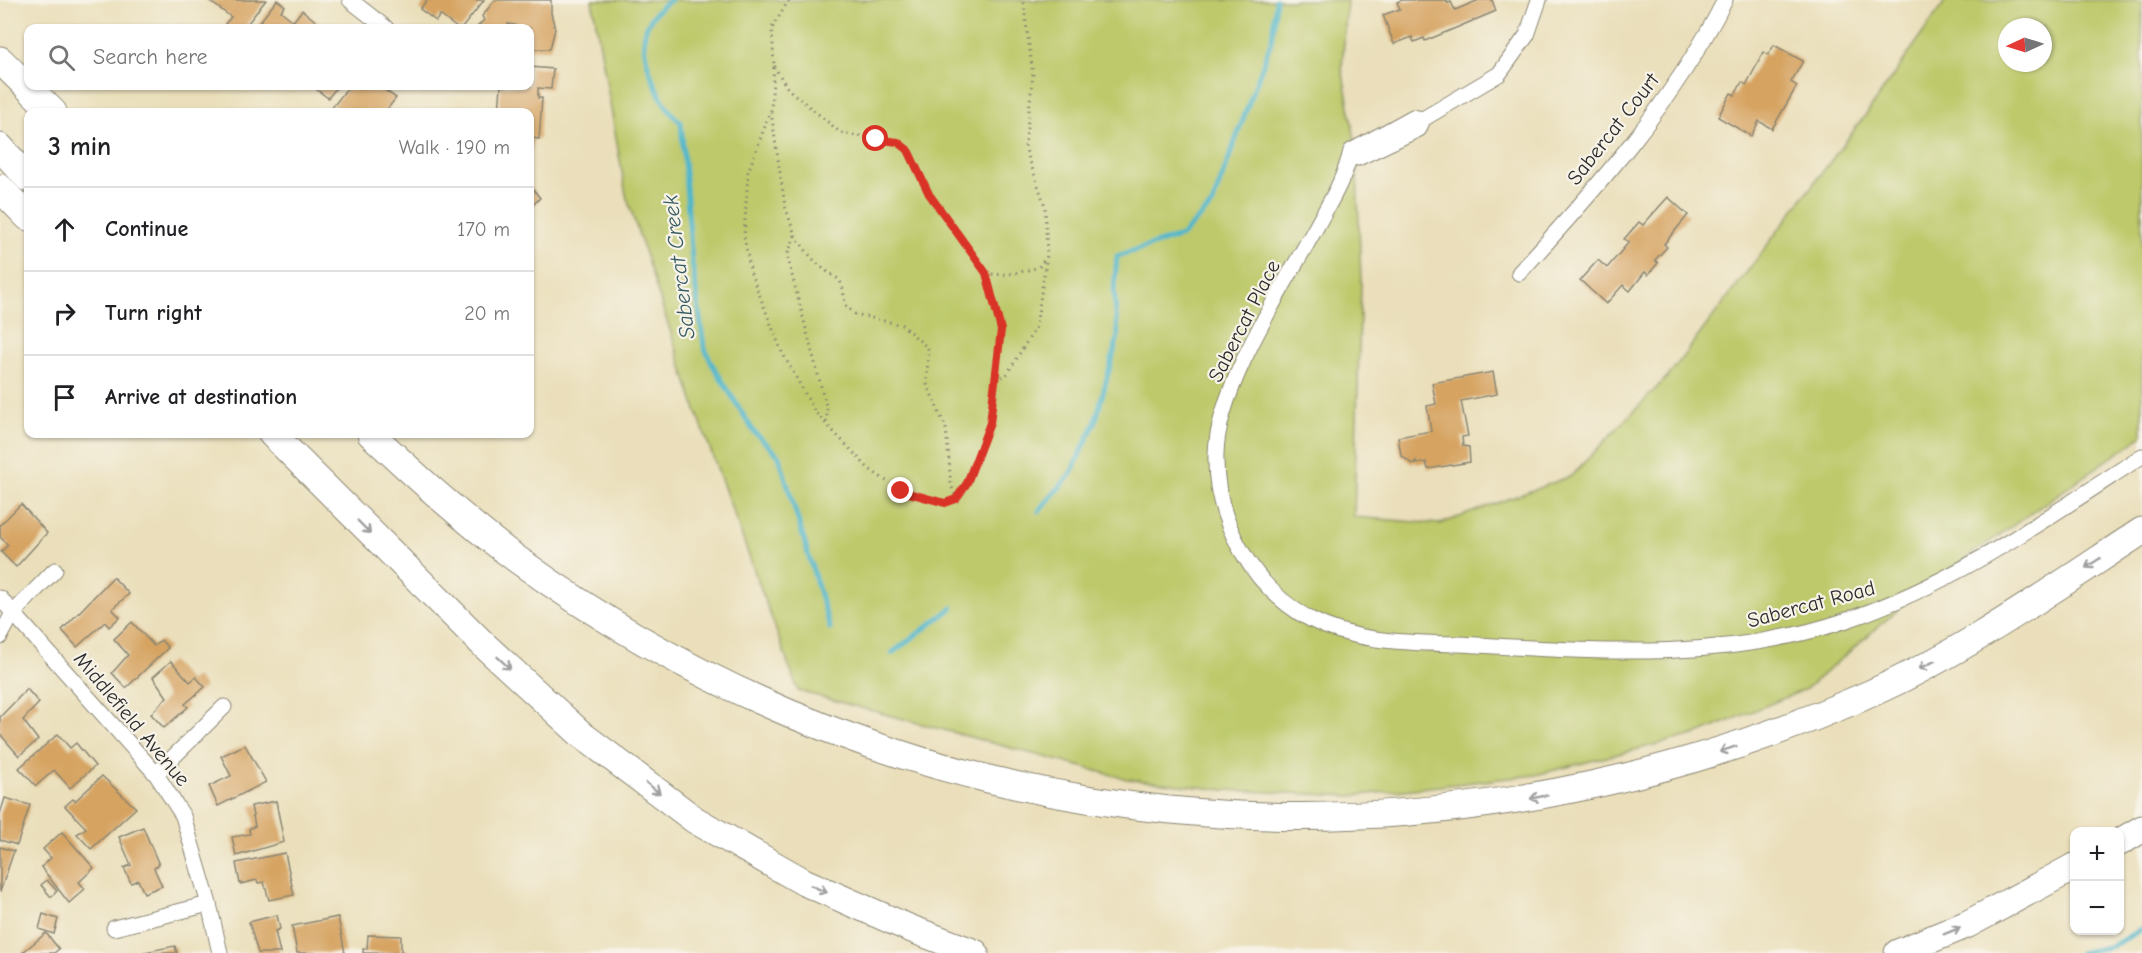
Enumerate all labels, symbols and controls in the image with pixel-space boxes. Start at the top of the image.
north arrow [1998,18,2052,72]
search box [24,24,534,90]
icon: search [45,41,78,74]
text: Search here [93,44,208,70]
street label: Sabercat Court [1562,68,1665,190]
route start [862,125,888,151]
text: 3 min [48,132,111,162]
text: Walk · 190 m [399,136,510,159]
water label: Sabercat Creek [657,193,701,341]
icon: ahead [48,213,81,246]
text: Continue [105,216,188,242]
text: 170 m [457,218,510,241]
street label: Sabercat Place [1203,256,1285,386]
icon: right [48,297,81,330]
text: Turn right [105,300,202,326]
text: 20 m [464,302,510,325]
icon: arrive [48,381,81,414]
text: Arrive at destination [105,384,297,410]
route end [887,477,913,503]
one-way arrow [357,520,372,534]
one-way arrow [2085,557,2102,569]
street label: Sabercat Road [1745,575,1877,633]
street label: Middlefield Avenue [69,647,195,791]
one-way arrow [496,656,511,670]
one-way arrow [1918,660,1936,671]
one-way arrow [1719,744,1738,755]
one-way arrow [645,782,661,795]
one-way arrow [1530,792,1550,803]
map controls [2070,827,2124,935]
button: + [2070,827,2124,881]
button: − [2070,881,2124,935]
one-way arrow [810,884,828,896]
one-way arrow [1942,925,1961,936]

